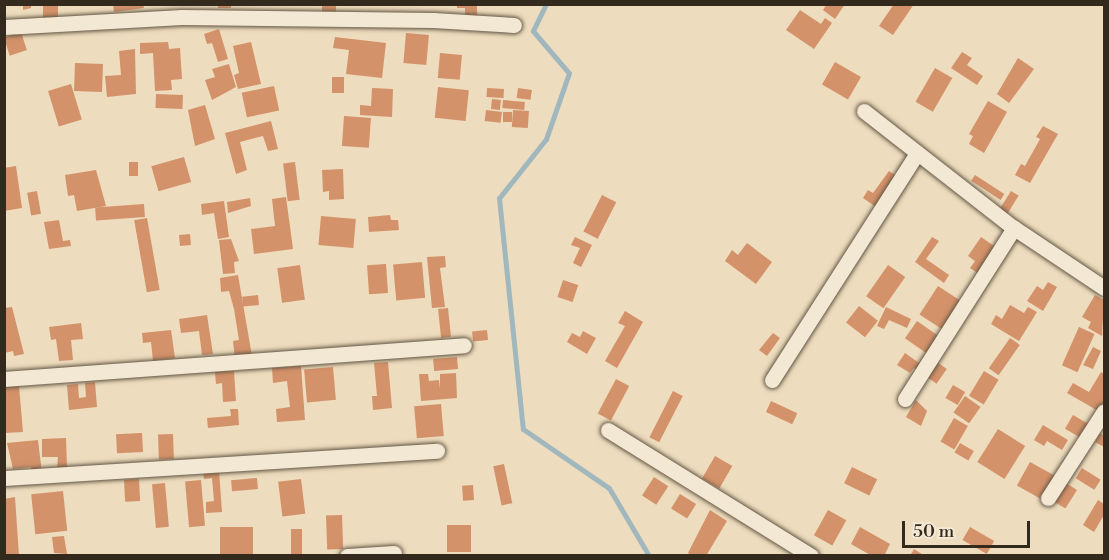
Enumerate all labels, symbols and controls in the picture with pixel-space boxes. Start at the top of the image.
scale bar [905,509,1032,547]
text: 50 m [913,520,954,543]

